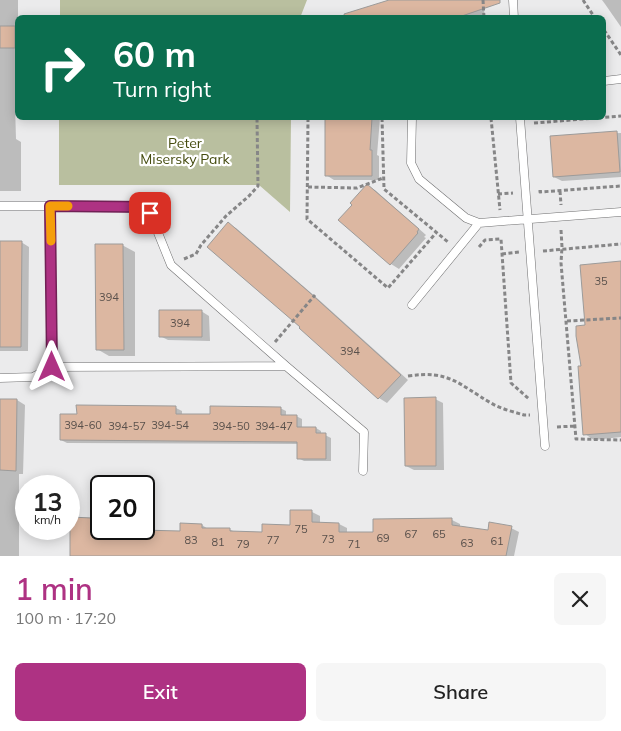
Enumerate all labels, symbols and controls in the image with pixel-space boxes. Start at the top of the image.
text: 60 m [113,32,196,76]
icon: right [30,35,95,100]
text: Turn right [113,75,211,103]
park label: Peter Misersky Park [140,134,230,168]
pin [129,192,171,234]
icon: arrive [136,199,164,227]
house number: 35 [594,274,608,288]
house number: 394 [99,290,119,304]
house number: 394 [170,316,190,330]
position arrow [25,340,77,392]
house number: 394 [340,344,360,358]
house number: 394-60 [64,418,102,432]
house number: 394-54 [151,418,189,432]
house number: 394-57 [108,419,146,433]
house number: 394-50 [212,419,250,433]
house number: 394-47 [255,419,293,433]
speed limit sign: 20 [90,475,155,540]
text: 13 [32,486,63,517]
text: km/h [34,512,61,527]
house number: 75 [294,522,308,536]
house number: 67 [404,527,418,541]
house number: 65 [432,527,446,541]
house number: 69 [376,531,390,545]
house number: 73 [321,532,335,546]
house number: 83 [184,533,198,547]
house number: 77 [266,533,280,547]
house number: 61 [490,534,504,548]
house number: 81 [211,535,225,549]
house number: 63 [460,536,474,550]
house number: 79 [236,537,250,551]
house number: 71 [347,537,361,551]
text: 1 min [15,570,93,608]
button: close [554,573,606,625]
text: 100 m · 17:20 [15,608,116,628]
button: Exit [15,663,306,721]
button: Share [316,663,606,721]

